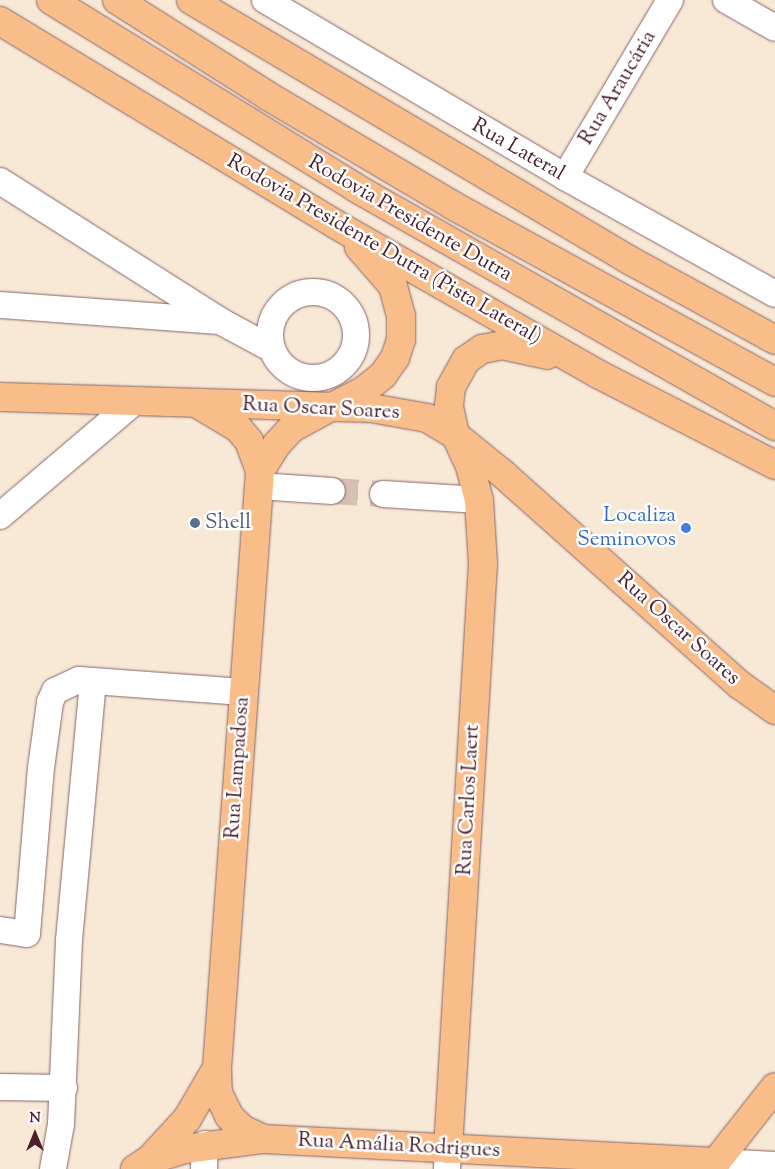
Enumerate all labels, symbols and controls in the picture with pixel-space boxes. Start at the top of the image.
street label: Rua Araucária [574,26,662,150]
street label: Rua Lateral [467,113,569,187]
street label: Rodovia Presidente Dutra (Pista Lateral) [222,149,546,351]
street label: Rodovia Presidente Dutra [303,150,517,288]
street label: Rua Oscar Soares [242,392,400,426]
place label: Localiza Seminovos [577,503,676,553]
place label: Shell [205,510,251,536]
marker: Shell [189,517,201,529]
marker: Localiza Seminovos [680,522,692,534]
street label: Rua Oscar Soares [611,567,745,691]
street label: Rua Lampadosa [220,696,256,840]
street label: Rua Carlos Laert [452,724,486,876]
north arrow [10,1109,60,1159]
text: N [29,1109,41,1129]
street label: Rua Amália Rodrigues [297,1128,501,1164]

